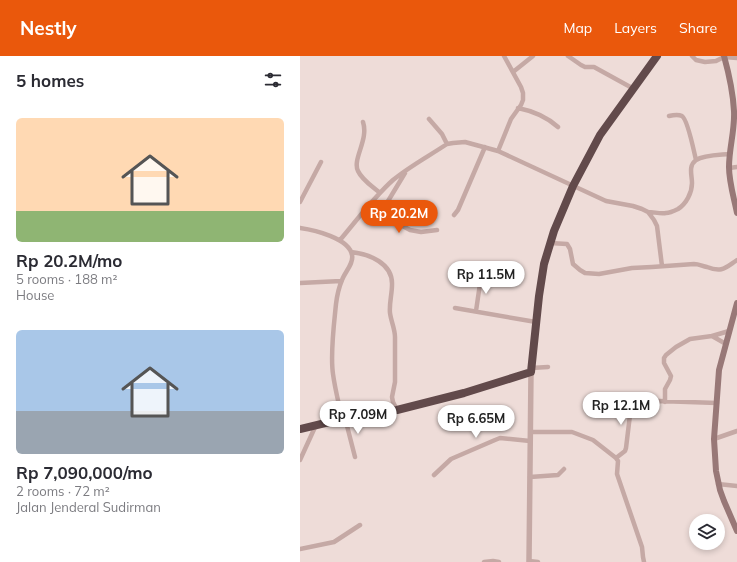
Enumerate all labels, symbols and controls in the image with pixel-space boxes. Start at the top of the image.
text: Nestly [20,16,77,40]
text: Map [563,19,592,37]
text: Layers [614,19,657,37]
text: Share [679,19,717,37]
icon: filters [262,69,284,91]
text: 5 homes [16,70,84,91]
icon: home [114,144,186,216]
pin: Rp 20.2M [358,200,440,234]
text: Rp 20.2M [370,205,428,221]
text: Rp 20.2M/mo [16,250,122,271]
pin: Rp 11.5M [445,261,527,295]
text: Rp 11.5M [457,266,515,282]
text: 5 rooms · 188 m² [16,271,117,287]
text: House [16,287,54,303]
icon: home [114,356,186,428]
pin: Rp 12.1M [580,392,662,426]
text: Rp 12.1M [592,397,650,413]
pin: Rp 7.09M [317,401,399,435]
pin: Rp 6.65M [435,405,517,439]
text: Rp 7.09M [329,406,387,422]
text: Rp 6.65M [447,410,505,426]
text: Rp 7,090,000/mo [16,462,153,483]
text: 2 rooms · 72 m² [16,483,110,499]
text: Jalan Jenderal Sudirman [16,499,161,515]
map controls [689,514,725,550]
button: layers [689,514,725,550]

